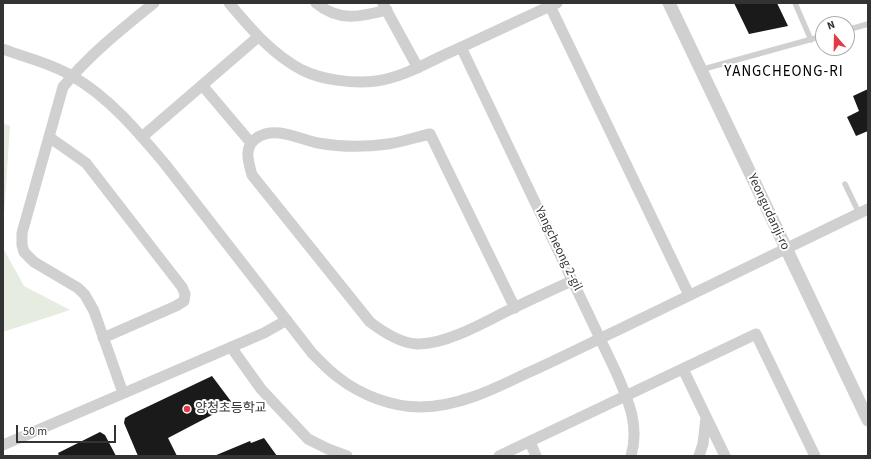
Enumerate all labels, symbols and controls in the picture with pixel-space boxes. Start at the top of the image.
north arrow [815,16,855,56]
text: N [825,17,837,33]
district label: YANGCHEONG-RI [724,64,844,82]
street label: Yeongudanji-ro [743,171,793,253]
street label: Yangcheong 2-gil [531,204,585,294]
place label: 양청초등학교 [195,401,267,417]
marker: 양청초등학교 [182,404,192,414]
scale bar [18,417,118,443]
text: 50 m [23,423,47,440]

